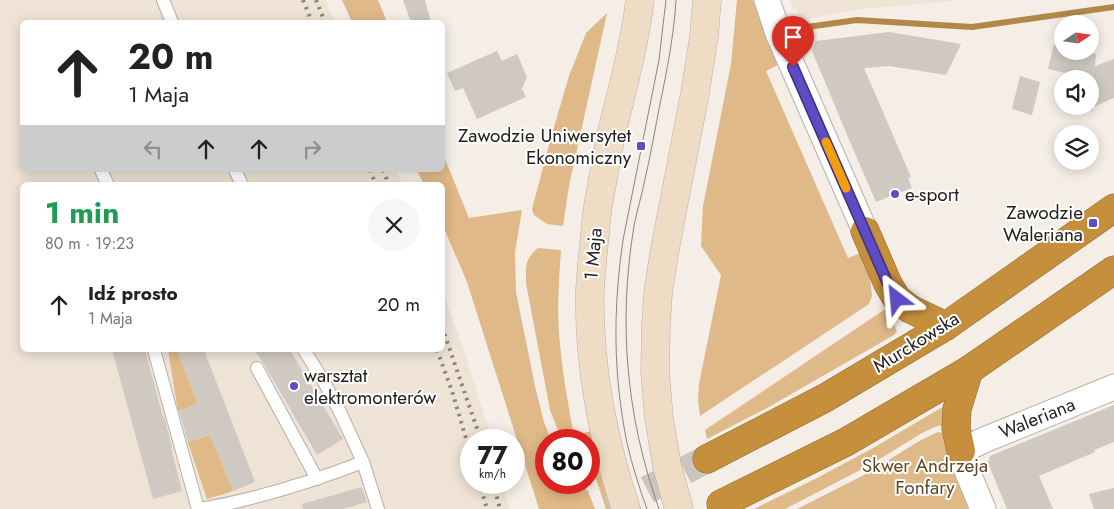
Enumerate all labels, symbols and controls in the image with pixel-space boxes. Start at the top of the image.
north arrow [1054,15,1099,60]
map controls [1054,15,1099,170]
pin [772,16,814,67]
icon: arrive [779,23,807,51]
text: 20 m [128,32,213,82]
icon: ahead [45,40,110,105]
button: sound [1054,70,1099,115]
text: 1 Maja [128,78,189,110]
place label: Zawodzie Uniwersytet Ekonomiczny [458,122,632,171]
button: layers [1054,125,1099,170]
icon: left [139,135,167,163]
icon: ahead [192,135,220,163]
icon: ahead [245,135,273,163]
icon: right [298,135,326,163]
marker: Zawodzie Uniwersytet Ekonomiczny [635,140,647,152]
place label: e-sport [905,181,959,208]
marker: e-sport [889,188,901,200]
text: 1 min [45,191,119,234]
button: close [368,199,420,251]
place label: Zawodzie Waleriana [1003,199,1083,248]
marker: Zawodzie Waleriana [1087,217,1099,229]
street label: 1 Maja [577,227,609,281]
text: 80 m · 19:23 [45,232,134,255]
position arrow [870,272,922,324]
text: Idź prosto [88,280,178,307]
icon: ahead [45,291,73,319]
text: 20 m [377,291,420,318]
street label: Murckowska [868,305,964,379]
text: 1 Maja [88,307,132,330]
place label: warsztat elektromonterów [304,362,436,411]
marker: warsztat elektromonterów [288,380,300,392]
street label: Waleriana [995,391,1079,445]
speed limit sign: 80 [535,429,600,494]
text: 77 [477,437,508,473]
park label: Skwer Andrzeja Fonfary [862,452,988,501]
text: km/h [479,465,506,483]

